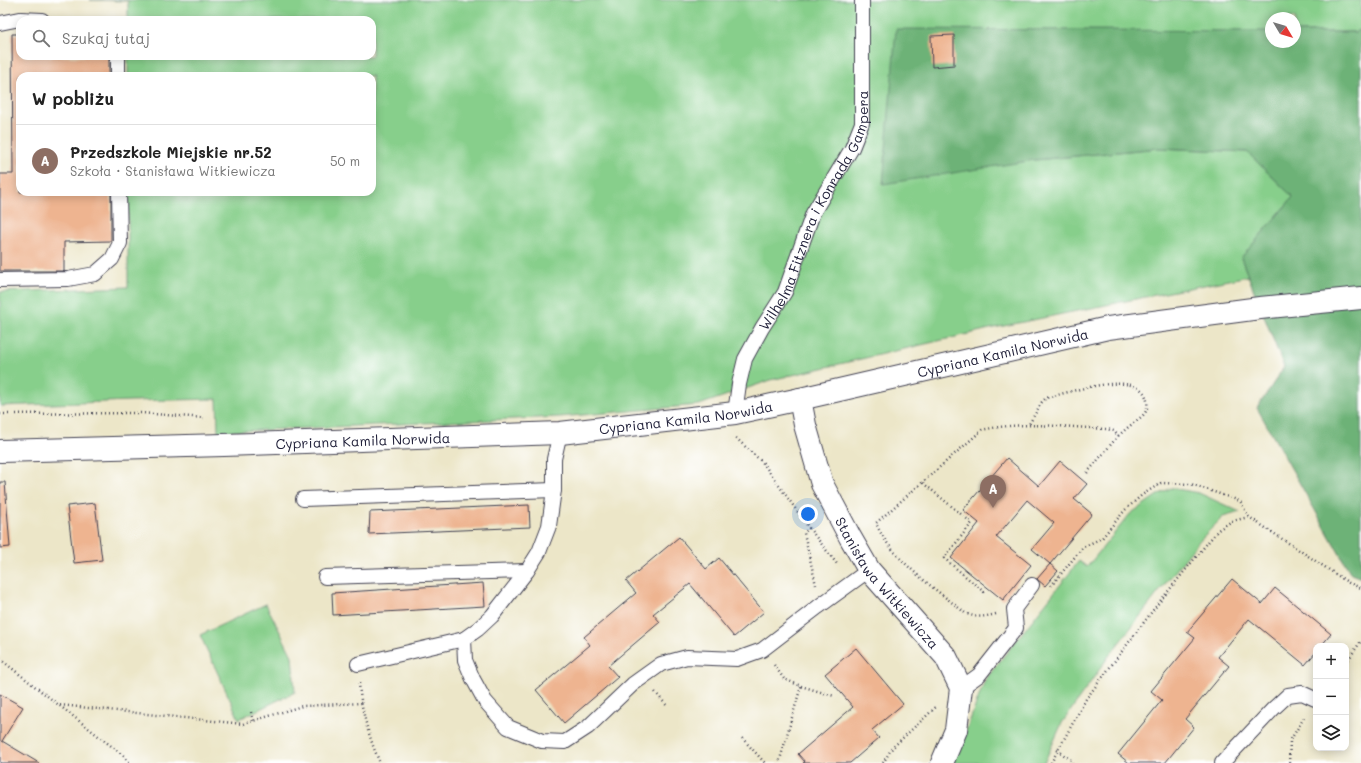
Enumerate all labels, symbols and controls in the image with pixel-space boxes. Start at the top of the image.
north arrow [1265,12,1301,48]
search box [16,16,376,60]
icon: search [30,27,52,49]
text: Szukaj tutaj [62,28,150,48]
text: W pobliżu [32,87,114,109]
street label: Wilhelma Fitznera i Konrada Gampera [754,91,872,333]
text: Przedszkole Miejskie nr.52 [70,142,272,162]
text: A [40,152,50,169]
text: 50 m [330,152,360,169]
text: Szkoła · Stanisława Witkiewicza [70,162,276,179]
street label: Cypriana Kamila Norwida [915,323,1090,381]
street label: Cypriana Kamila Norwida [598,396,774,438]
street label: Cypriana Kamila Norwida [275,427,451,453]
pin: A [980,475,1006,508]
your location [798,504,818,524]
street label: Stanisława Witkiewicza [831,513,944,653]
map controls [1313,643,1349,751]
button: + [1313,643,1349,679]
button: − [1313,679,1349,715]
button: layers [1313,715,1349,751]

